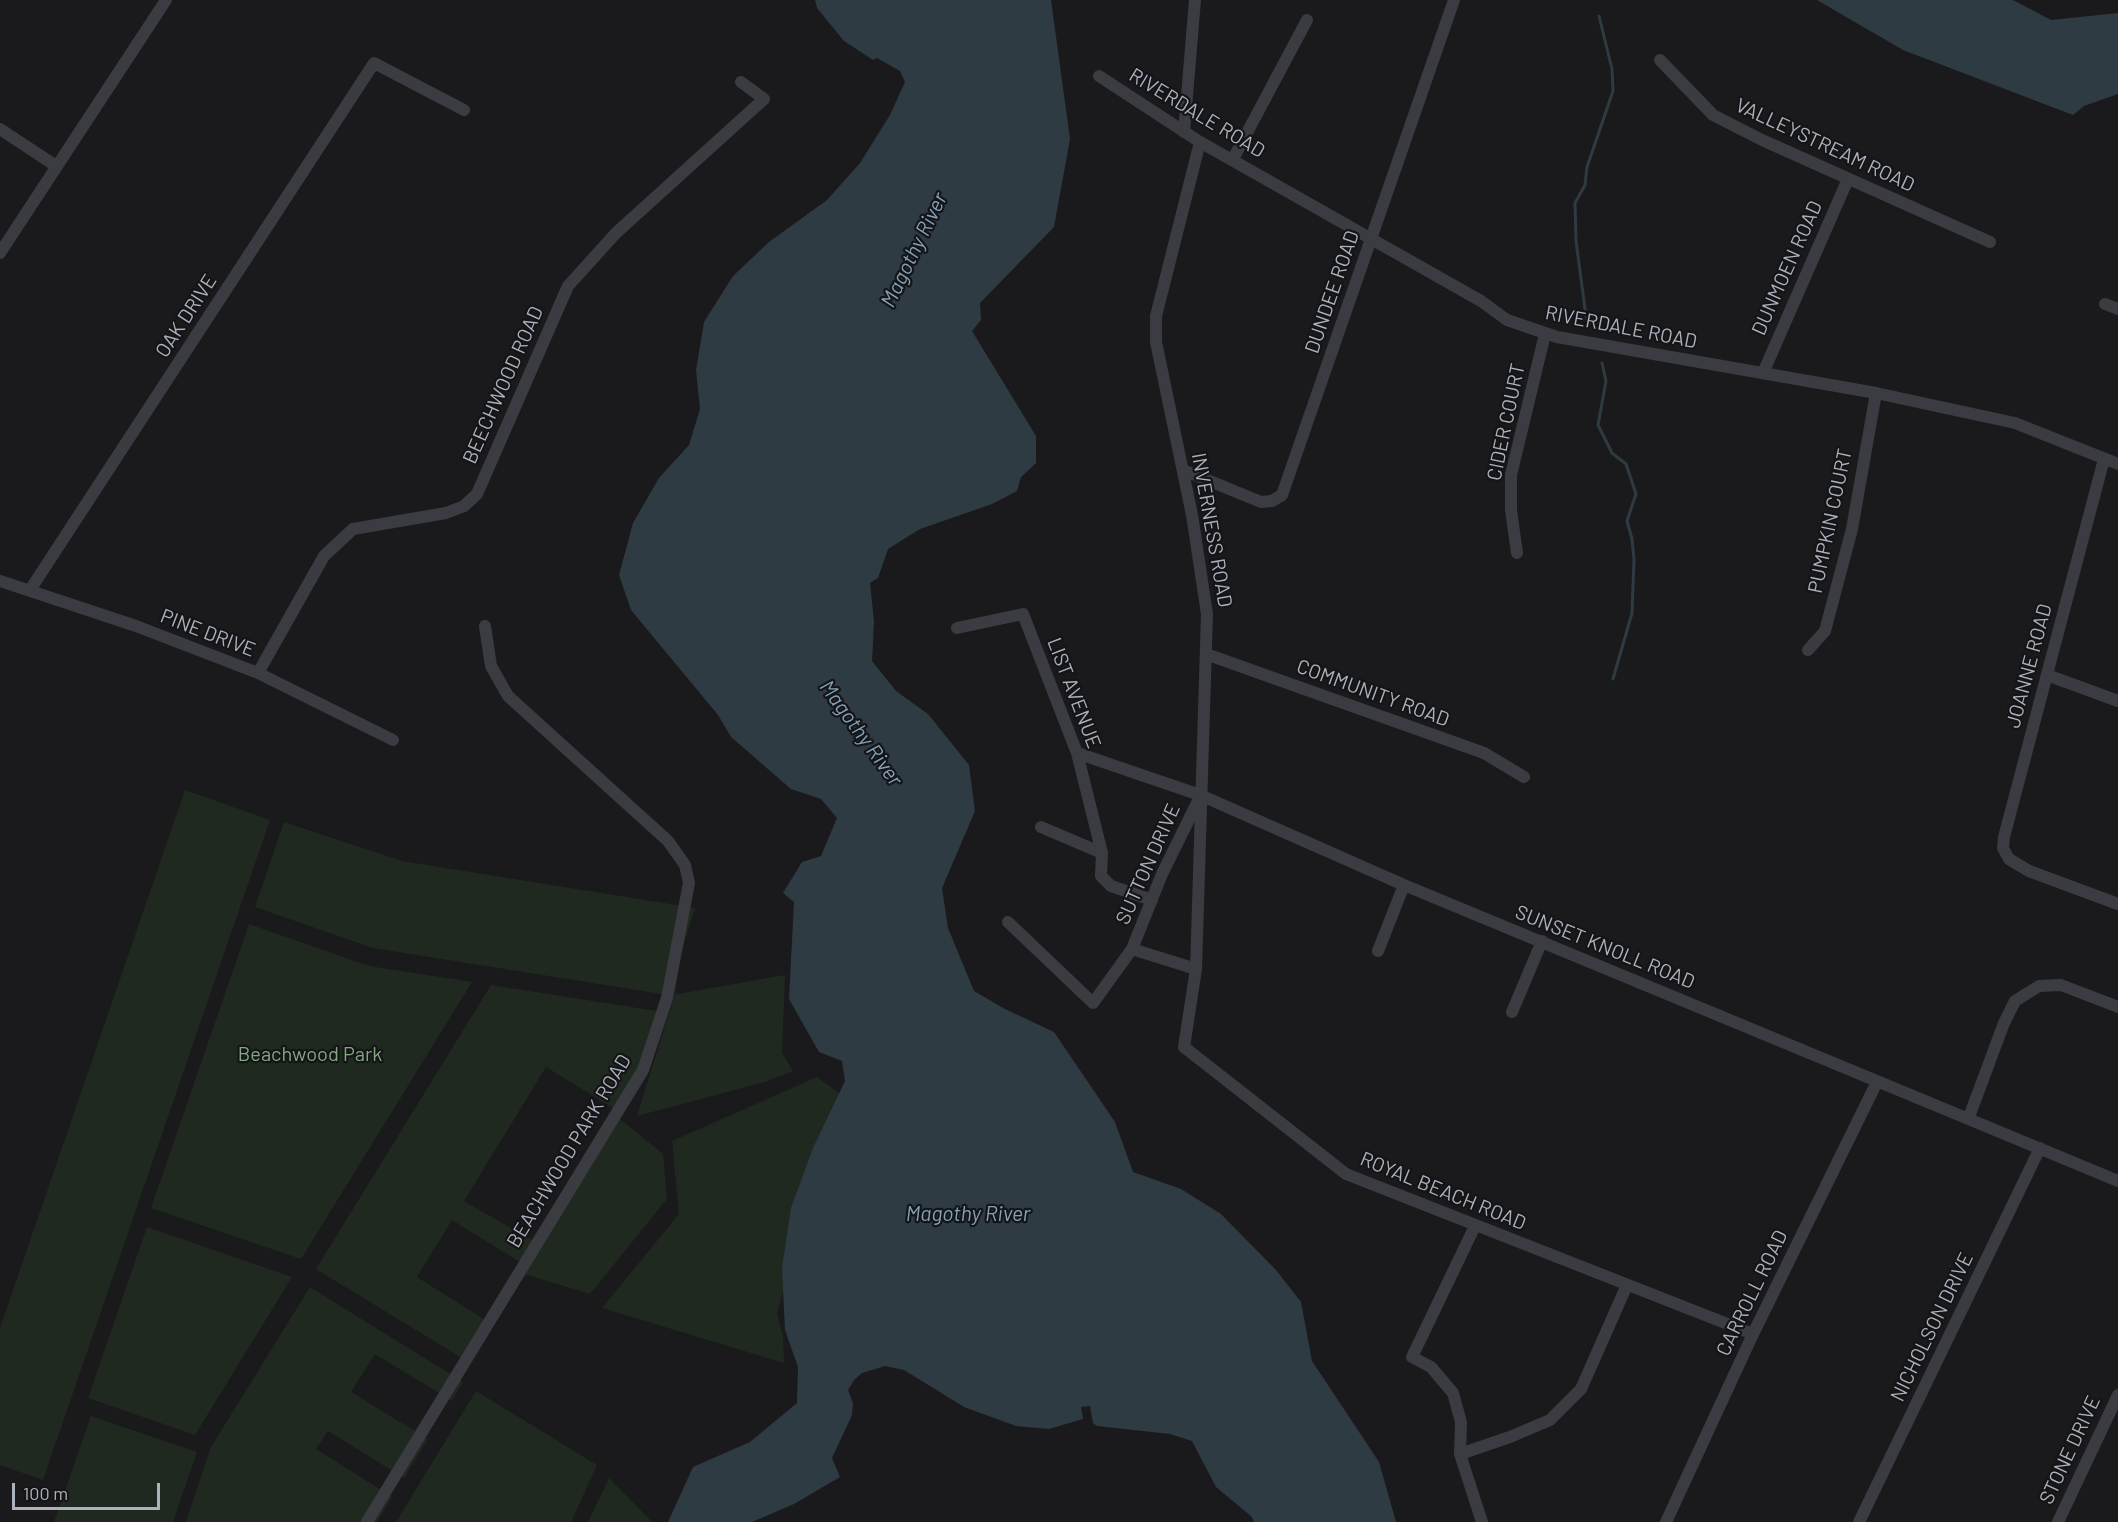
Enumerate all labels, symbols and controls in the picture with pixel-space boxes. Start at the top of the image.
street label: RIVERDALE ROAD [1125,63,1269,163]
street label: VALLEYSTREAM ROAD [1732,93,1918,197]
water label: Magothy River [875,189,953,311]
street label: DUNMOEN ROAD [1747,197,1827,339]
street label: DUNDEE ROAD [1300,227,1364,357]
street label: OAK DRIVE [150,270,222,362]
street label: RIVERDALE ROAD [1543,301,1699,353]
street label: BEECHWOOD ROAD [458,303,548,467]
street label: CIDER COURT [1482,361,1530,483]
street label: PUMPKIN COURT [1803,447,1857,595]
street label: INVERNESS ROAD [1187,451,1237,609]
street label: JOANNE ROAD [2001,601,2057,731]
street label: PINE DRIVE [157,604,259,662]
street label: LIST AVENUE [1042,634,1106,752]
street label: COMMUNITY ROAD [1293,654,1453,732]
water label: Magothy River [814,675,908,791]
street label: SUTTON DRIVE [1111,800,1185,928]
street label: SUNSET KNOLL ROAD [1512,900,1698,994]
park label: Beachwood Park [238,1042,382,1066]
street label: BEACHWOOD PARK ROAD [502,1050,636,1252]
street label: ROYAL BEACH ROAD [1357,1147,1529,1235]
water label: Magothy River [906,1201,1030,1227]
street label: CARROLL ROAD [1711,1226,1793,1360]
street label: NICHOLSON DRIVE [1886,1249,1978,1405]
street label: STONE DRIVE [2034,1392,2106,1508]
scale bar [15,1471,164,1509]
text: 100 m [23,1482,68,1504]

